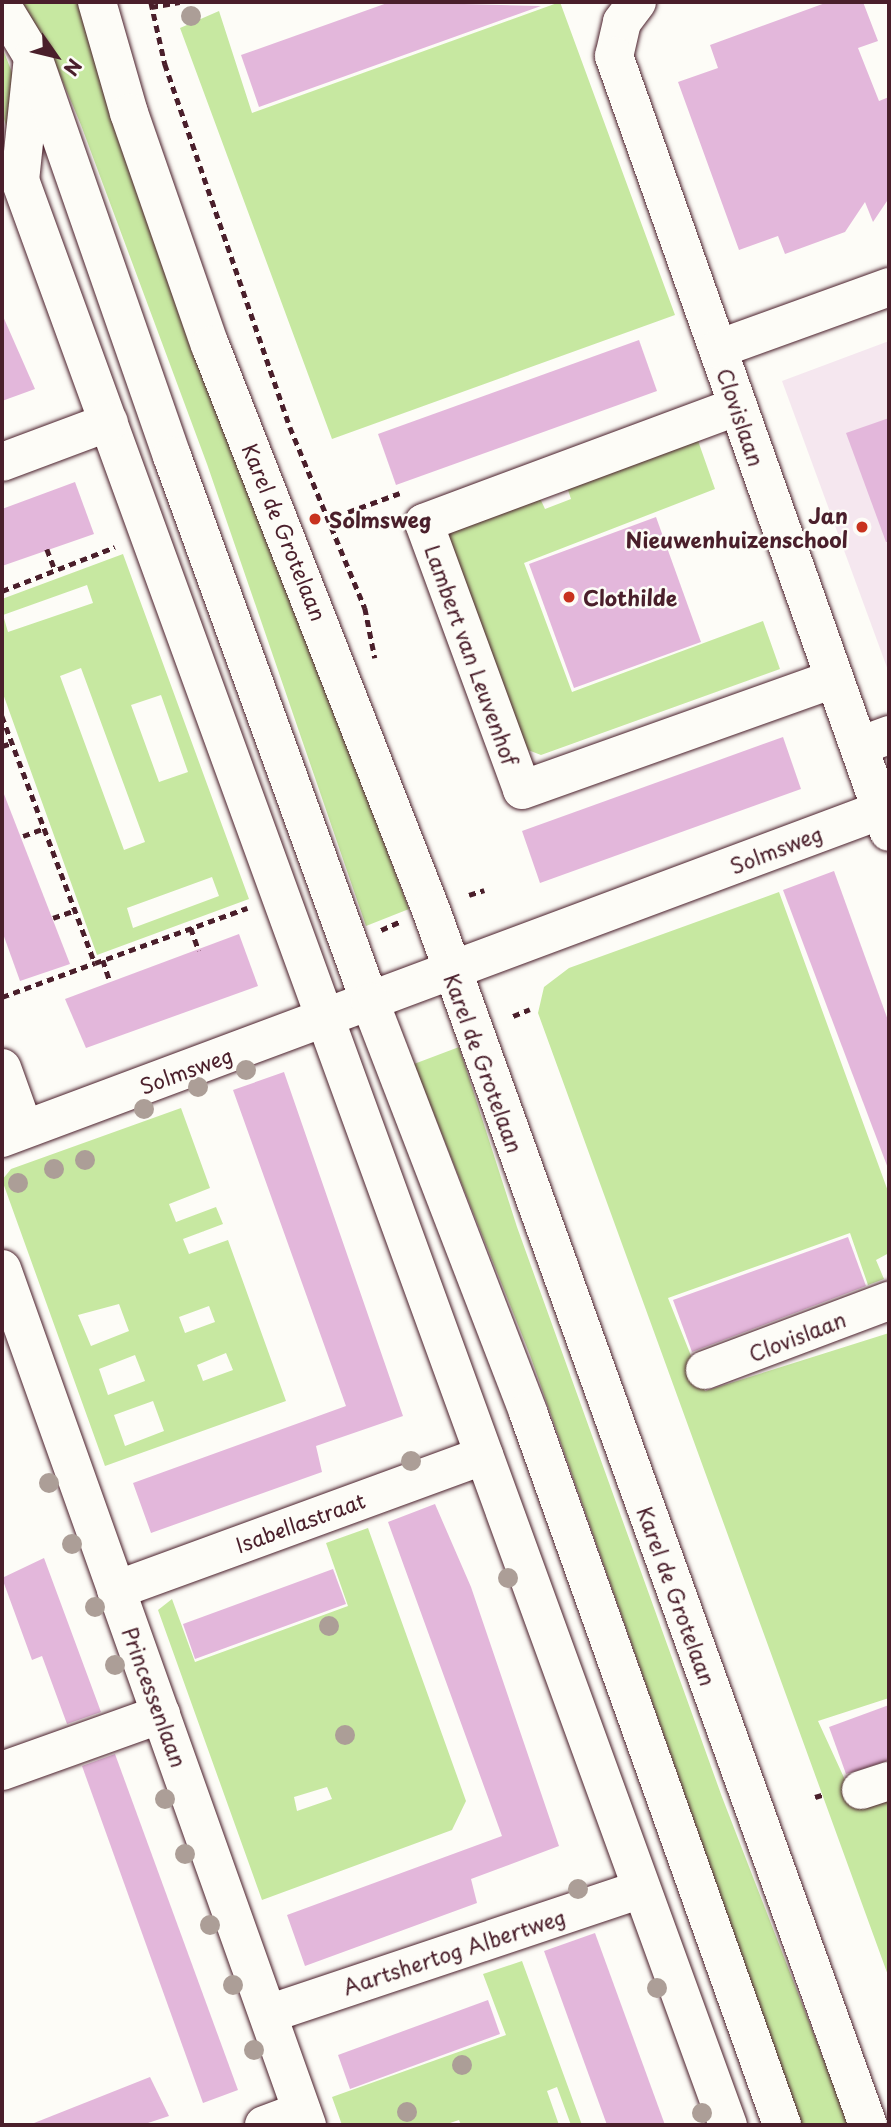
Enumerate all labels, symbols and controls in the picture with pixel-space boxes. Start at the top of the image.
north arrow [21,21,91,91]
text: N [58,54,89,82]
street label: Clovislaan [712,365,770,469]
street label: Karel de Grotelaan [238,439,332,625]
place label: Jan Nieuwenhuizenschool [626,502,848,552]
place label: Solmsweg [329,506,432,532]
marker: Solmsweg [307,511,323,527]
marker: Jan Nieuwenhuizenschool [854,519,870,535]
street label: Lambert van Leuvenhof [420,541,524,769]
place label: Clothilde [583,584,677,610]
marker: Clothilde [561,589,577,605]
street label: Solmsweg [726,820,826,878]
street label: Karel de Grotelaan [440,969,528,1157]
street label: Solmsweg [136,1042,236,1098]
street label: Clovislaan [745,1306,849,1366]
street label: Isabellastraat [232,1487,368,1557]
street label: Karel de Grotelaan [633,1502,721,1690]
street label: Princessenlaan [118,1623,192,1771]
street label: Aartshertog Albertweg [339,1903,569,1999]

